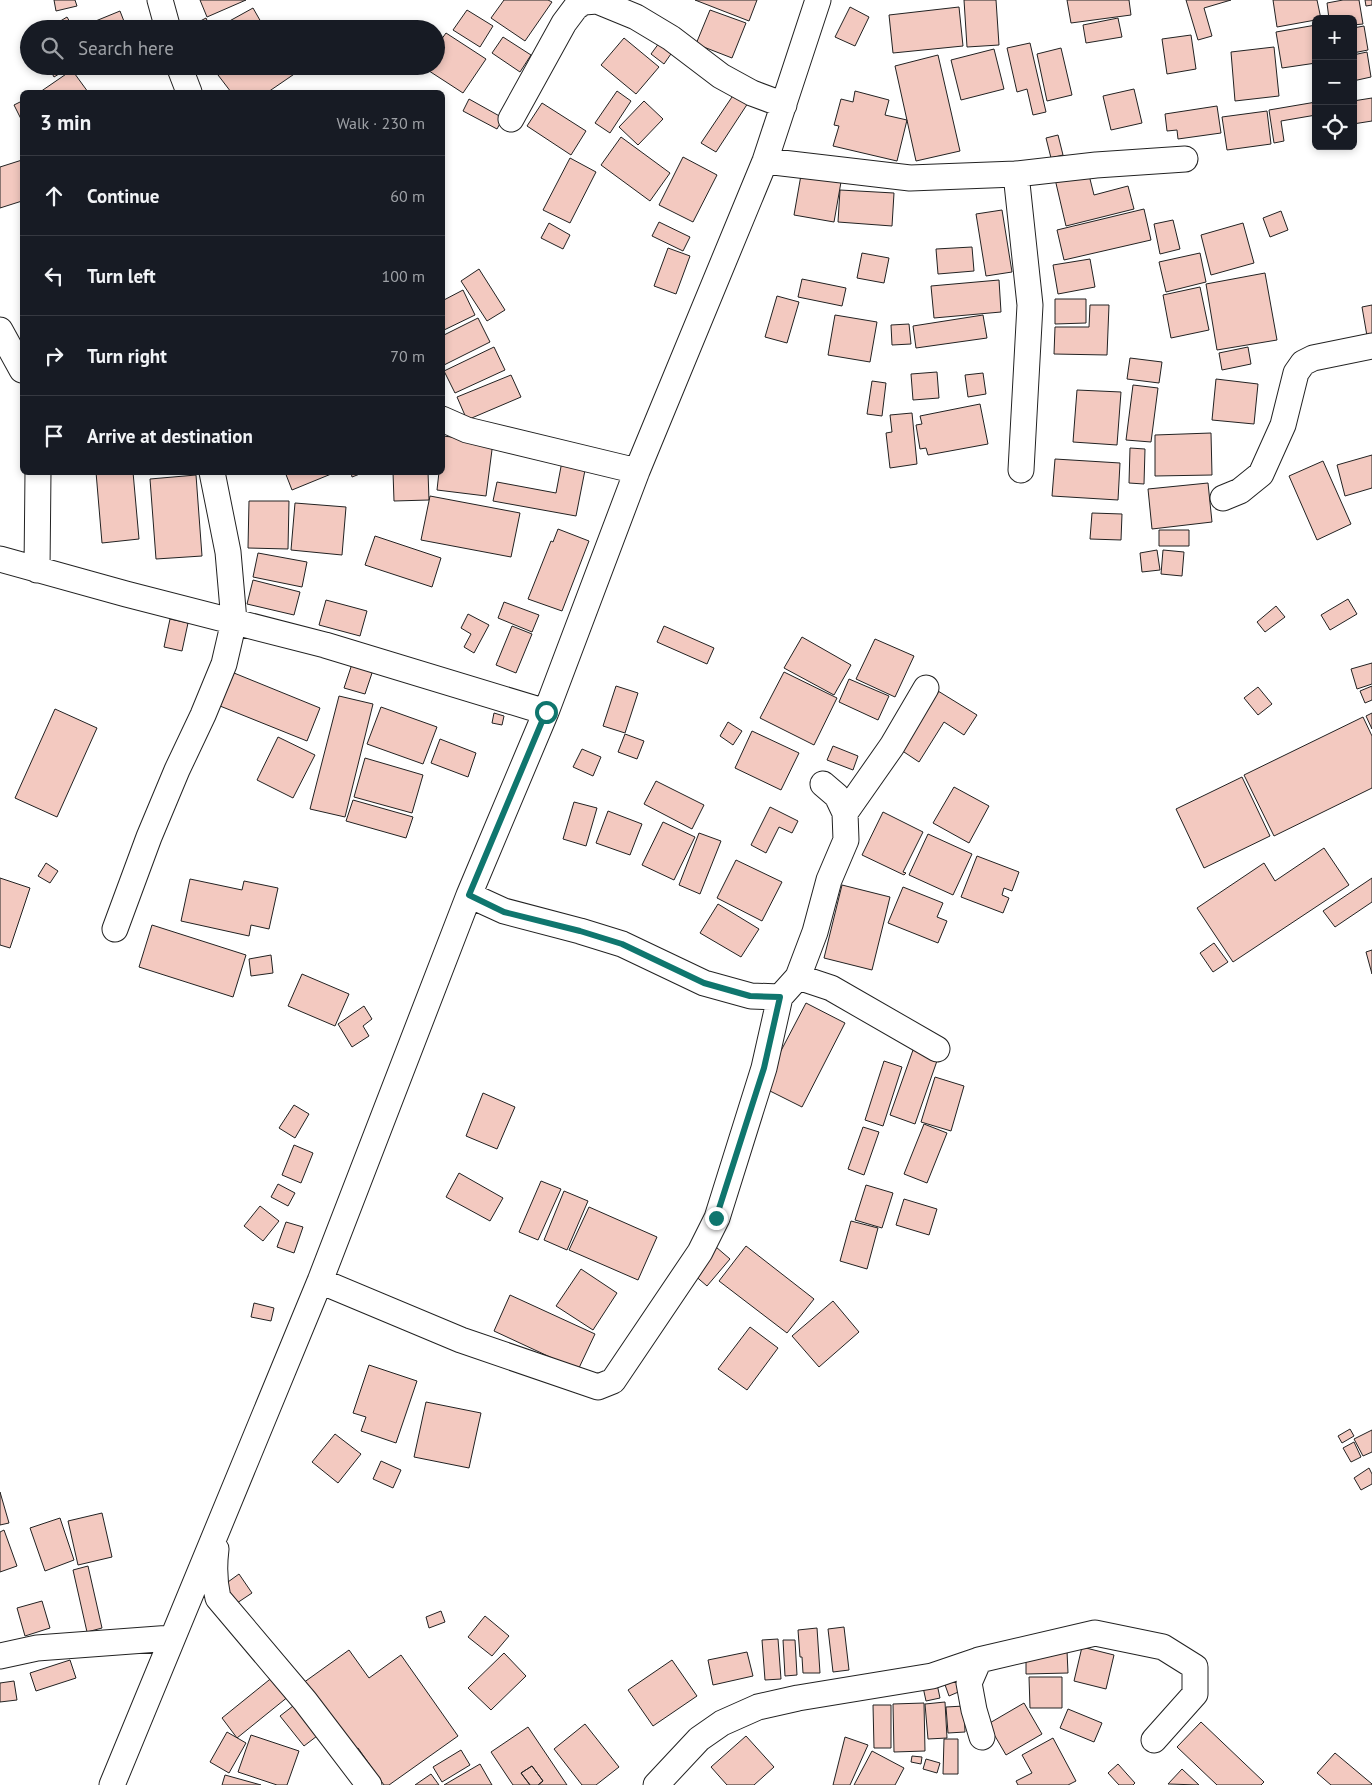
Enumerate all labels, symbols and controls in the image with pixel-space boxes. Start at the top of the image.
map controls [1312,15,1357,150]
button: + [1312,15,1357,60]
search box [20,20,445,75]
icon: search [38,34,66,62]
text: Search here [78,36,174,60]
button: − [1312,60,1357,105]
button: locate [1312,105,1357,150]
text: 3 min [40,109,91,136]
text: Walk · 230 m [336,113,425,133]
icon: ahead [40,182,68,210]
text: Continue [87,184,159,208]
text: 60 m [390,186,425,206]
icon: left [40,262,68,290]
text: Turn left [87,264,156,288]
text: 100 m [382,266,425,286]
icon: right [40,342,68,370]
text: Turn right [87,344,167,368]
text: 70 m [390,346,425,366]
icon: arrive [40,422,68,450]
text: Arrive at destination [87,424,253,448]
route start [535,701,558,724]
route end [705,1207,728,1230]

